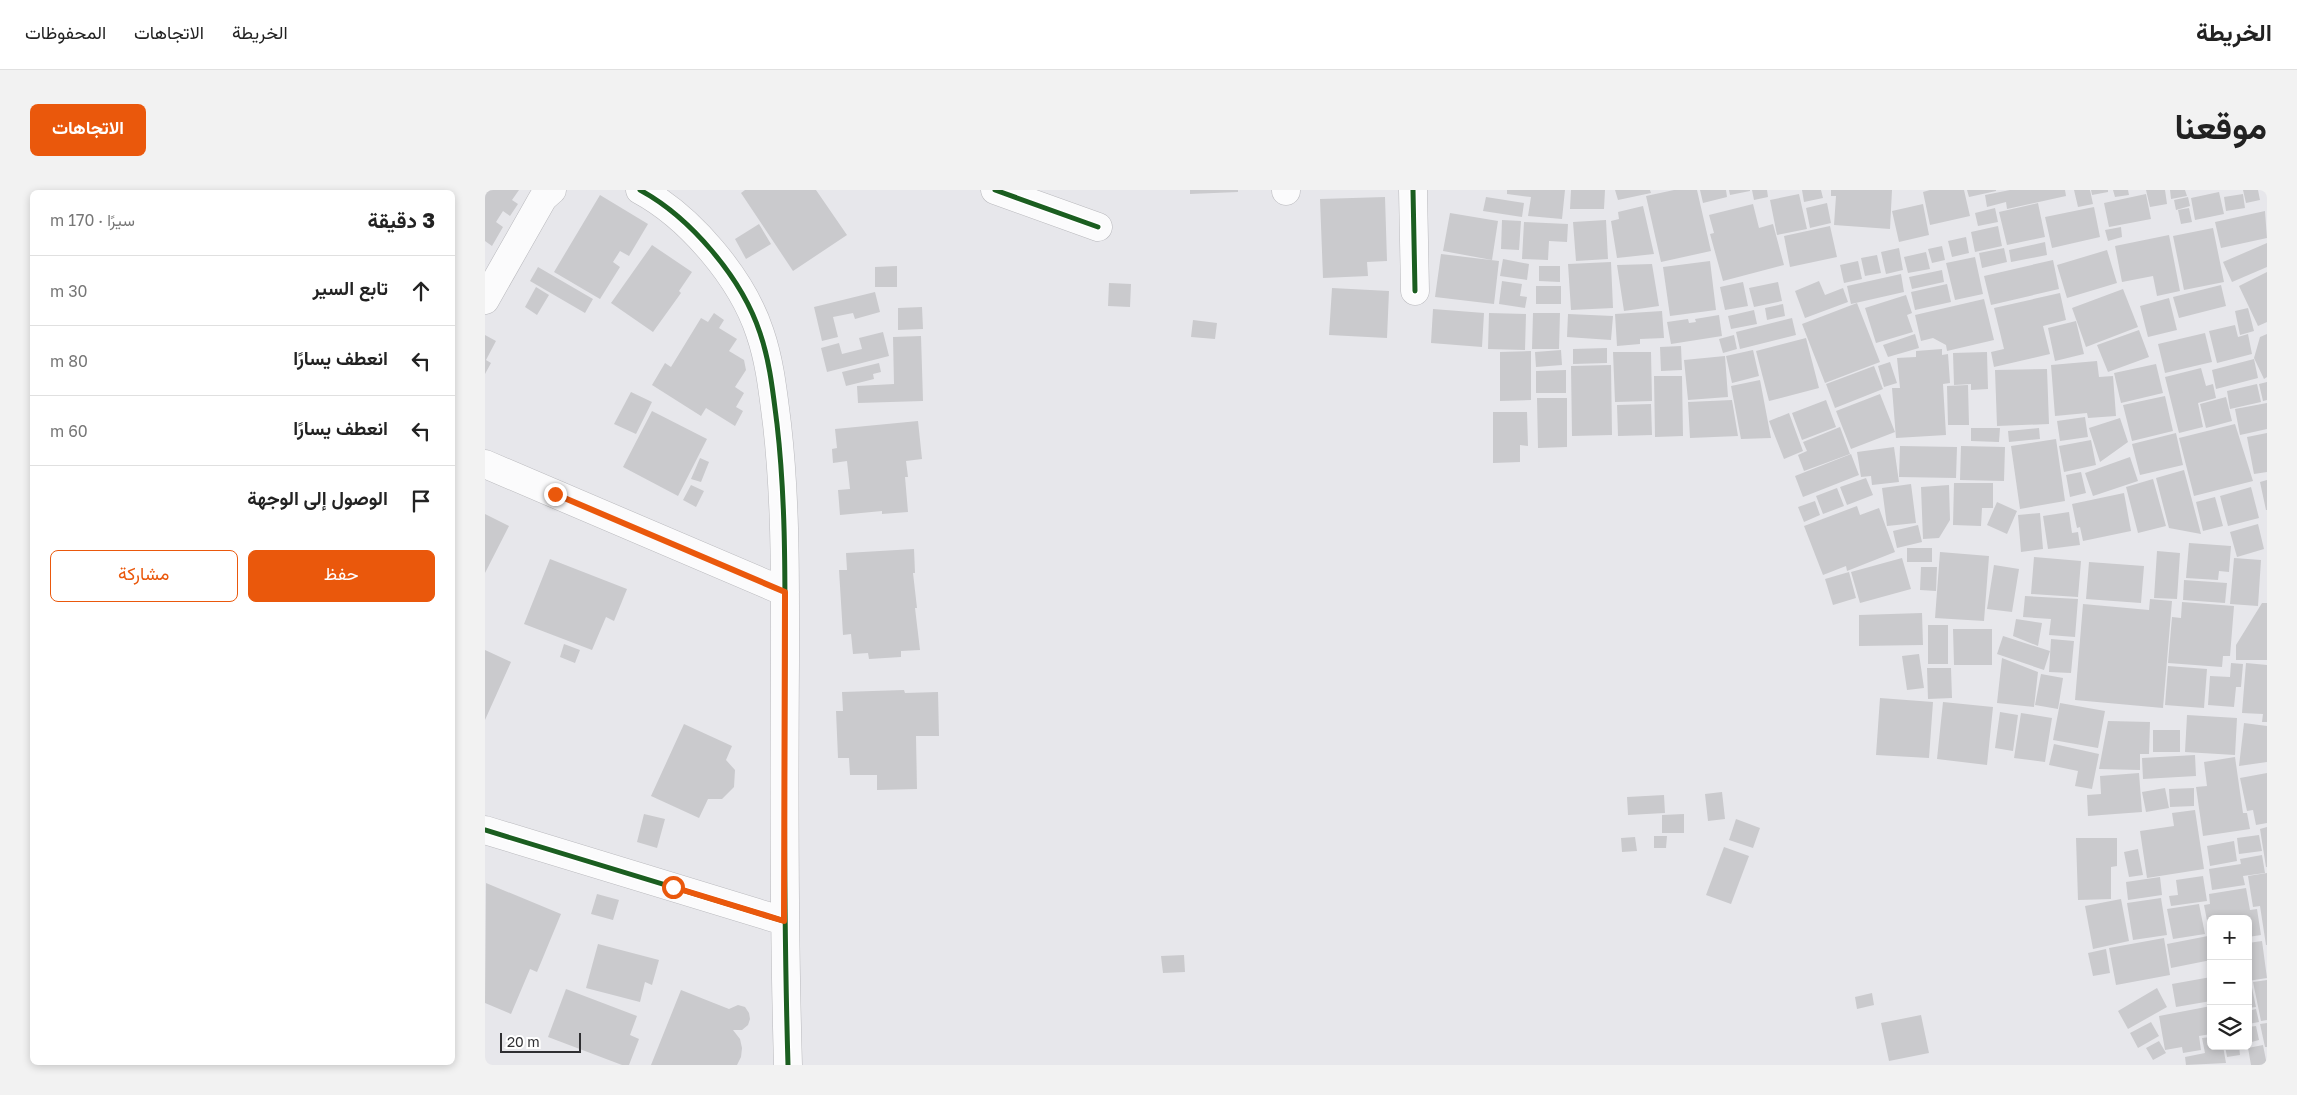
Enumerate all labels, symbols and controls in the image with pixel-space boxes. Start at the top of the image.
text: الخريطة [2196,17,2272,46]
text: المحفوظات [25,21,106,43]
text: الاتجاهات [134,21,204,43]
text: الخريطة [232,21,288,43]
button: الاتجاهات [30,104,146,156]
text: موقعنا [2174,105,2267,147]
text: 3 دقيقة [367,207,435,233]
text: سيرًا · 170 m [50,210,135,230]
text: تابع السير [312,276,388,299]
icon: ahead [407,277,435,305]
text: 30 m [50,281,87,301]
text: انعطف يسارًا [293,346,388,369]
icon: left [407,347,435,375]
text: 80 m [50,351,88,371]
text: انعطف يسارًا [293,416,388,439]
icon: left [407,417,435,445]
text: 60 m [50,421,88,441]
route end [544,483,567,506]
text: الوصول إلى الوجهة [247,486,388,509]
icon: arrive [407,487,435,515]
button: مشاركة [50,550,238,602]
button: حفظ [248,550,435,602]
route start [662,876,685,899]
map controls [2207,915,2252,1050]
button: + [2207,915,2252,960]
button: − [2207,960,2252,1005]
button: layers [2207,1005,2252,1050]
scale bar [500,1030,581,1053]
text: 20 m [507,1033,540,1050]

